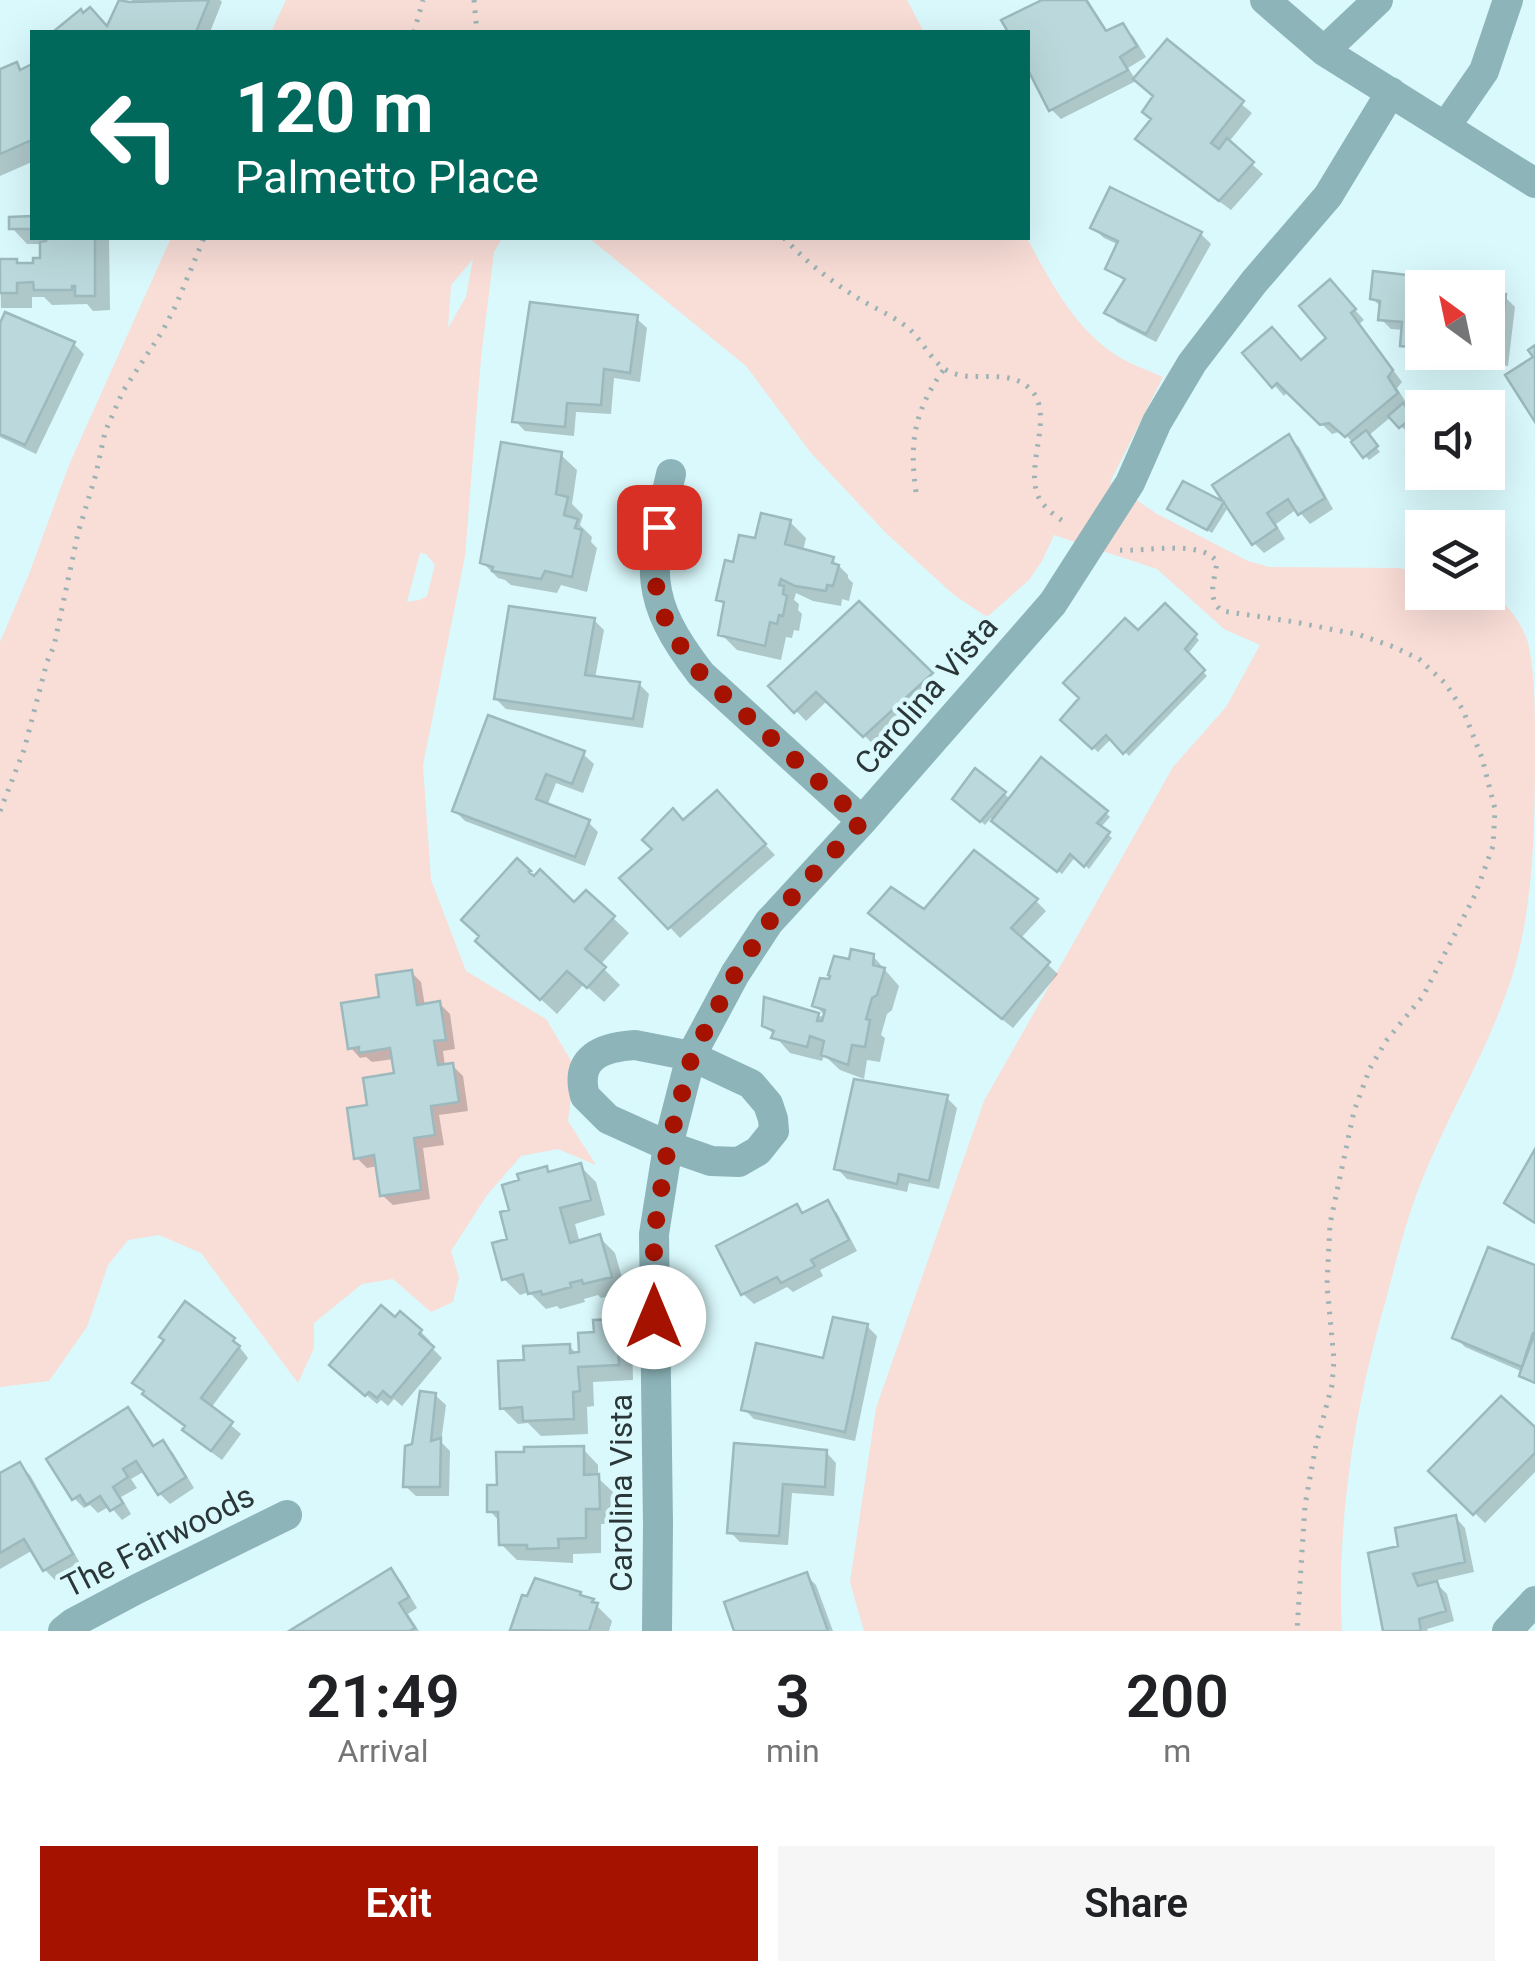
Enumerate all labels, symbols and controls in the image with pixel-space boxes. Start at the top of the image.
text: 120 m [235,67,434,149]
icon: left [70,70,200,200]
text: Palmetto Place [235,151,539,204]
north arrow [1405,270,1505,370]
map controls [1405,270,1505,610]
button: sound [1405,390,1505,490]
pin [617,485,702,570]
icon: arrive [632,500,687,555]
button: layers [1405,510,1505,610]
street label: Carolina Vista [847,608,1005,782]
position arrow [602,1265,706,1369]
street label: Carolina Vista [602,1394,640,1592]
street label: The Fairwoods [56,1476,260,1606]
text: 21:49 [306,1661,460,1732]
text: 3 [776,1661,810,1732]
text: 200 [1126,1661,1229,1732]
text: Arrival [338,1732,428,1770]
text: min [766,1732,820,1770]
text: m [1163,1732,1191,1770]
button: Exit [40,1846,758,1961]
button: Share [778,1846,1495,1961]

